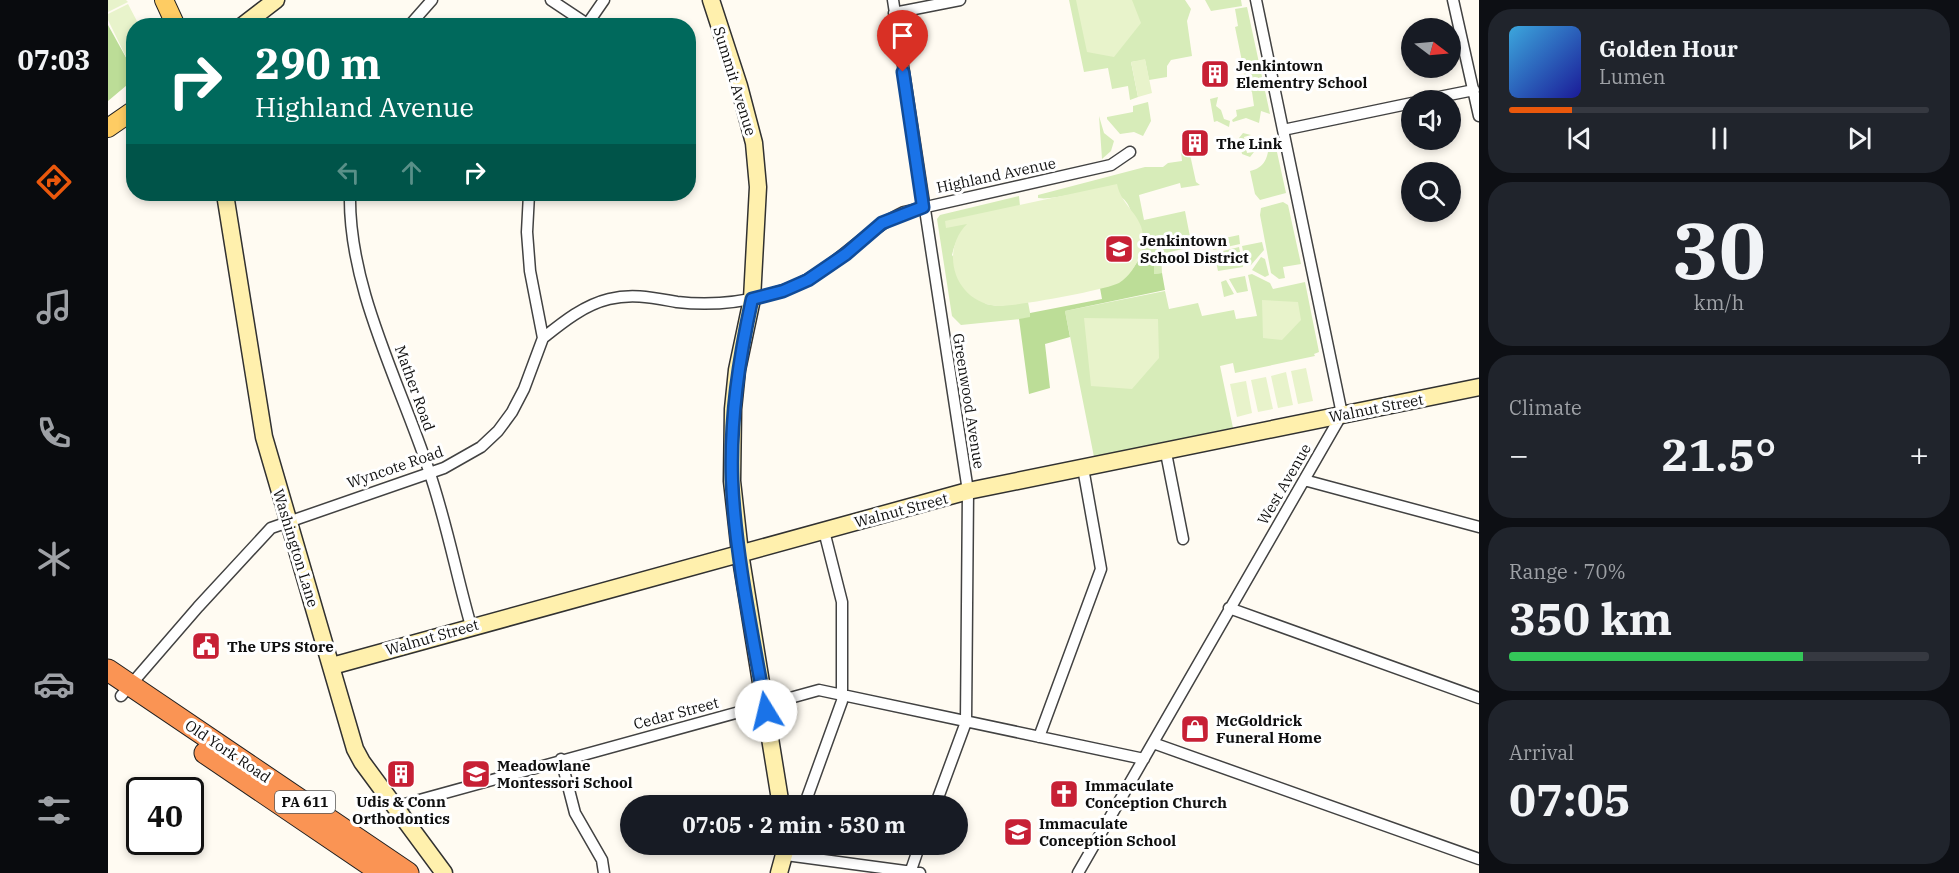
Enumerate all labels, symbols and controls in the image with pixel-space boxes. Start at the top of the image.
pin [877,10,928,72]
north arrow [1401,18,1461,78]
map controls [1401,18,1461,222]
icon: arrive [886,19,919,52]
street label: Summit Avenue [709,24,761,138]
text: Golden Hour [1599,34,1738,63]
text: 290 m [255,36,381,91]
text: 07:03 [18,42,90,77]
icon: right [156,42,234,120]
place label: Jenkintown Elementry School [1236,56,1368,92]
building icon: Jenkintown Elementry School [1199,58,1231,90]
text: Lumen [1599,63,1666,90]
text: Highland Avenue [255,89,474,124]
button: sound [1401,90,1461,150]
icon: previous [1563,122,1596,155]
icon: pause [1703,122,1736,155]
icon: next [1843,122,1876,155]
building icon: The Link [1179,127,1211,159]
place label: The Link [1216,134,1283,153]
street label: Highland Avenue [935,153,1057,197]
icon: left [332,156,365,189]
icon: ahead [395,156,428,189]
icon: right [458,156,491,189]
icon: directions [33,161,75,203]
button: search [1401,162,1461,222]
text: 30 [1672,199,1766,300]
place label: Jenkintown School District [1140,231,1249,267]
school or university icon: Jenkintown School District [1103,233,1135,265]
icon: music [33,286,75,328]
text: km/h [1694,289,1744,316]
street label: Greenwood Avenue [949,332,989,470]
street label: Mather Road [391,343,439,433]
street label: Walnut Street [1327,390,1425,426]
text: Climate [1509,394,1582,421]
icon: phone [33,412,75,454]
text: 21.5° [1662,425,1776,483]
text: − [1509,433,1529,476]
text: + [1909,433,1929,476]
street label: West Avenue [1253,440,1315,528]
street label: Wyncote Road [344,442,446,492]
street label: Washington Lane [269,487,323,609]
street label: Walnut Street [852,488,950,532]
icon: climate [33,538,75,580]
text: Range · 70% [1509,558,1626,585]
text: 350 km [1509,589,1672,647]
street label: Walnut Street [383,615,481,659]
public building icon: The UPS Store [190,630,222,662]
place label: The UPS Store [227,637,334,656]
icon: car [33,663,75,705]
position arrow [734,679,798,743]
street label: Cedar Street [631,693,721,733]
place label: McGoldrick Funeral Home [1216,711,1322,747]
shop icon: McGoldrick Funeral Home [1179,713,1211,745]
street label: Old York Road [181,715,275,787]
text: Arrival [1509,739,1574,766]
place label: Meadowlane Montessori School [497,756,633,792]
building icon: Udis & Conn Orthodontics [385,758,417,790]
school or university icon: Meadowlane Montessori School [460,758,492,790]
text: 07:05 [1509,770,1631,828]
place label: Immaculate Conception Church [1085,776,1227,812]
speed limit sign: 40 [126,777,204,855]
church icon: Immaculate Conception Church [1048,778,1080,810]
icon: filters [33,789,75,831]
road number: PA 611 [275,791,335,813]
place label: Udis & Conn Orthodontics [352,792,450,828]
text: 07:05 · 2 min · 530 m [682,810,906,839]
place label: Immaculate Conception School [1039,814,1176,850]
school or university icon: Immaculate Conception School [1002,816,1034,848]

